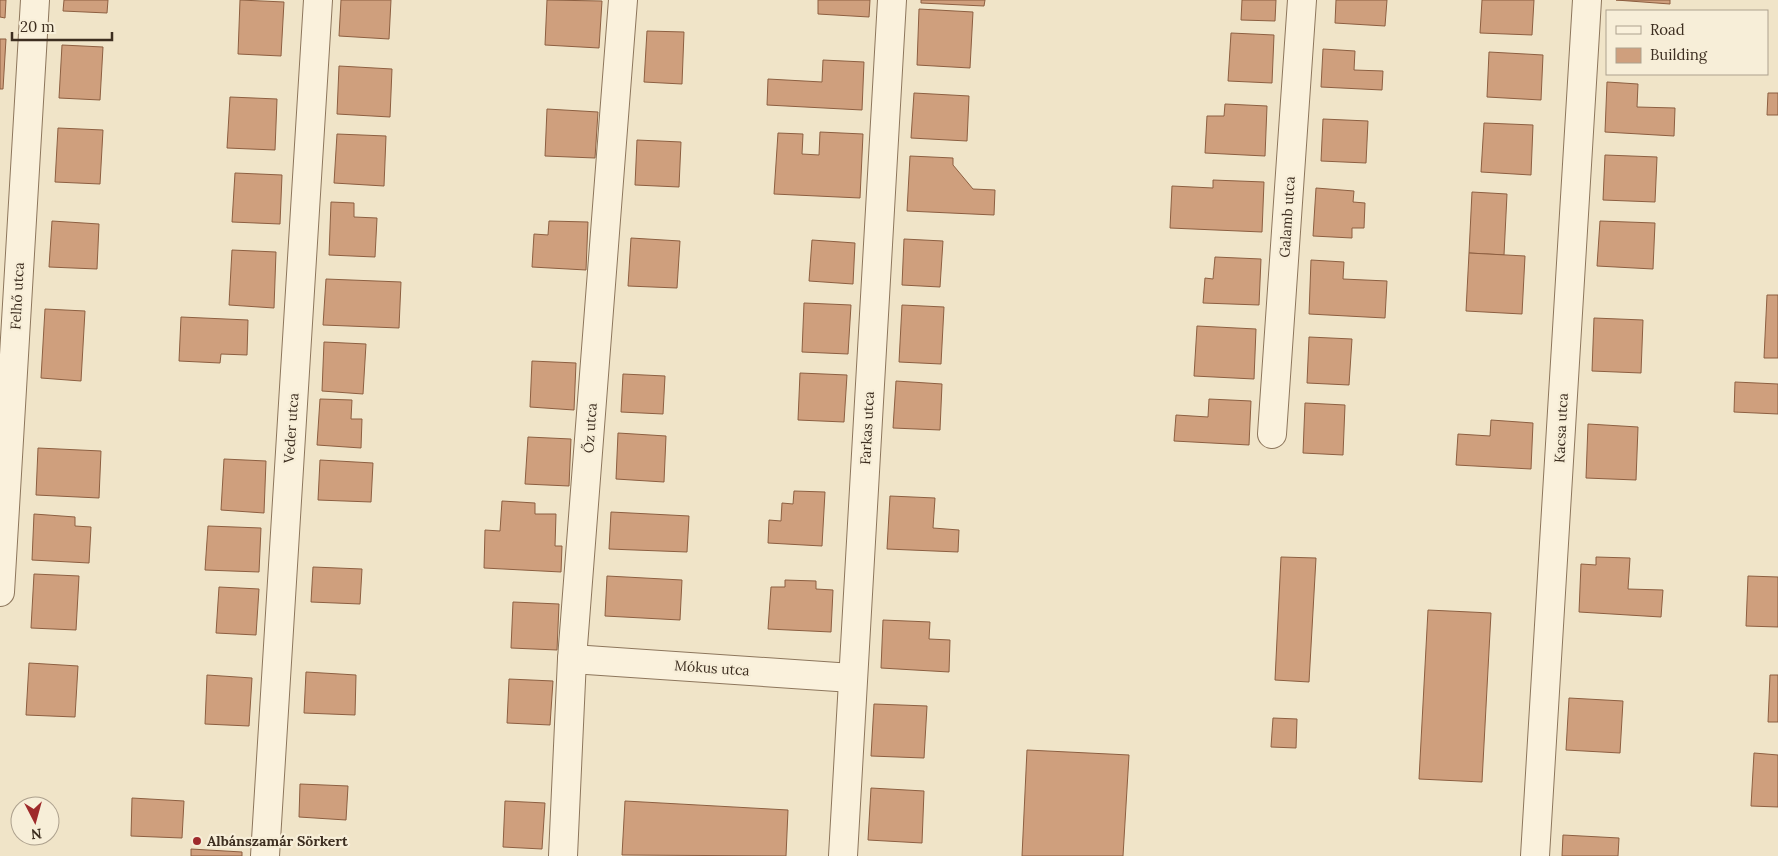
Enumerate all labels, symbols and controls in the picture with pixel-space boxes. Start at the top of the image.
scale bar [12,10,112,42]
legend [1606,10,1768,75]
text: 20 m [20,17,55,36]
text: Road [1650,20,1685,39]
text: Building [1650,45,1708,64]
street label: Galamb utca [1275,176,1299,258]
street label: Felhő utca [6,262,28,330]
street label: Farkas utca [856,391,878,465]
street label: Veder utca [280,392,302,465]
street label: Kacsa utca [1550,393,1572,463]
street label: Őz utca [579,402,601,454]
street label: Mókus utca [674,656,750,680]
north arrow [10,796,60,846]
text: N [30,824,43,843]
place label: Albánszamár Sörkert [207,832,348,850]
marker: Albánszamár Sörkert [191,835,203,847]

